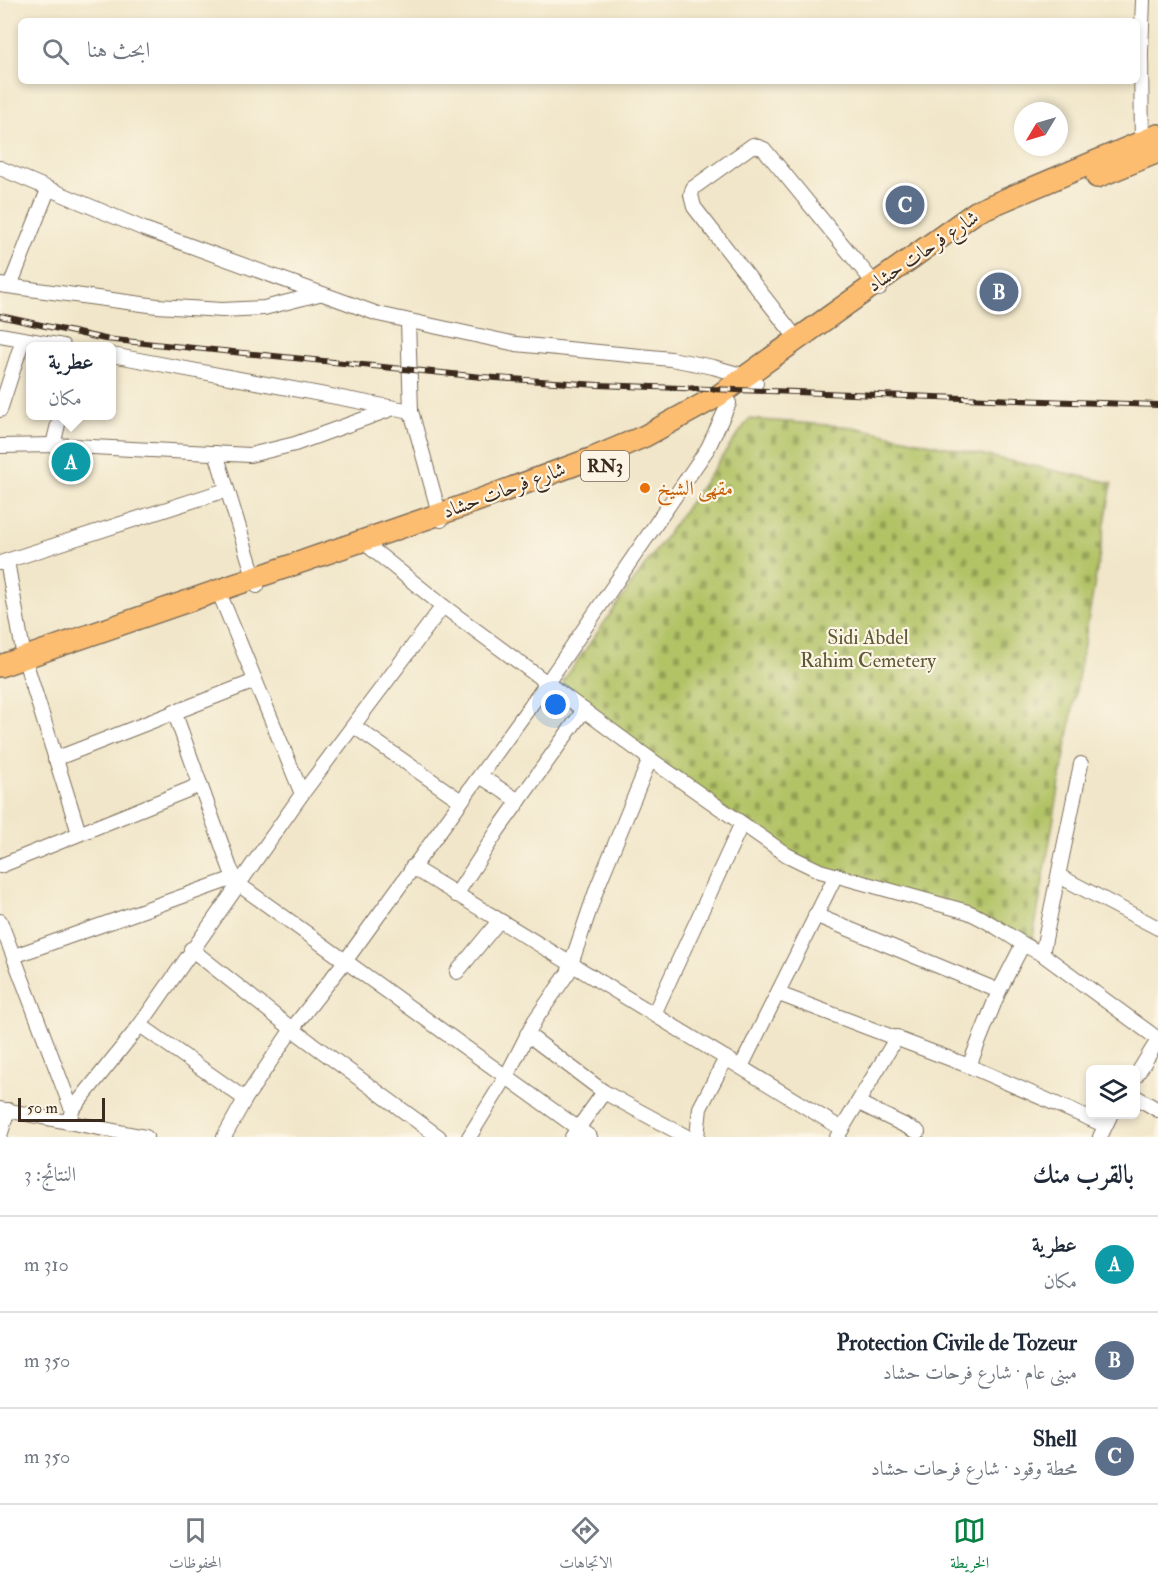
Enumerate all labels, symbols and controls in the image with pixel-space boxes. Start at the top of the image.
search box [18,18,1140,84]
icon: search [39,35,72,68]
text: ابحث هنا [87,36,150,64]
north arrow [1014,102,1068,156]
pin: C [886,182,924,228]
street label: شارع فرحات حشاد [862,205,986,302]
pin: B [980,270,1018,314]
popup [26,342,116,420]
text: عطرية [48,348,94,376]
text: مكان [48,386,82,411]
pin: A [52,440,90,484]
road number: RN3 [581,451,629,481]
street label: شارع فرحات حشاد [439,456,571,529]
place label: مقهى الشيخ [657,476,733,506]
marker: مقهى الشيخ [638,481,652,495]
park label: Sidi Abdel Rahim Cemetery [800,625,937,673]
your location [541,690,570,719]
map controls [1086,1065,1140,1119]
button: layers [1086,1065,1140,1119]
scale bar [18,1095,105,1122]
text: 50 m [27,1098,58,1118]
text: بالقرب منك [1032,1159,1134,1191]
text: النتائج: 3 [24,1162,76,1187]
text: عطرية [1032,1231,1077,1259]
text: 310 m [24,1252,69,1277]
text: A [1108,1252,1121,1277]
text: مكان [1043,1269,1077,1294]
text: Protection Civile de Tozeur [836,1329,1077,1357]
text: 350 m [24,1348,70,1373]
text: B [1108,1348,1121,1373]
text: مبنى عام · شارع فرحات حشاد [883,1360,1077,1385]
text: Shell [1033,1425,1077,1453]
text: 350 m [24,1444,70,1469]
text: C [1107,1444,1122,1469]
text: محطة وقود · شارع فرحات حشاد [871,1456,1077,1481]
tab: المحفوظات [169,1514,222,1578]
tab: الاتجاهات [559,1514,613,1578]
tab: الخريطة [950,1514,989,1578]

